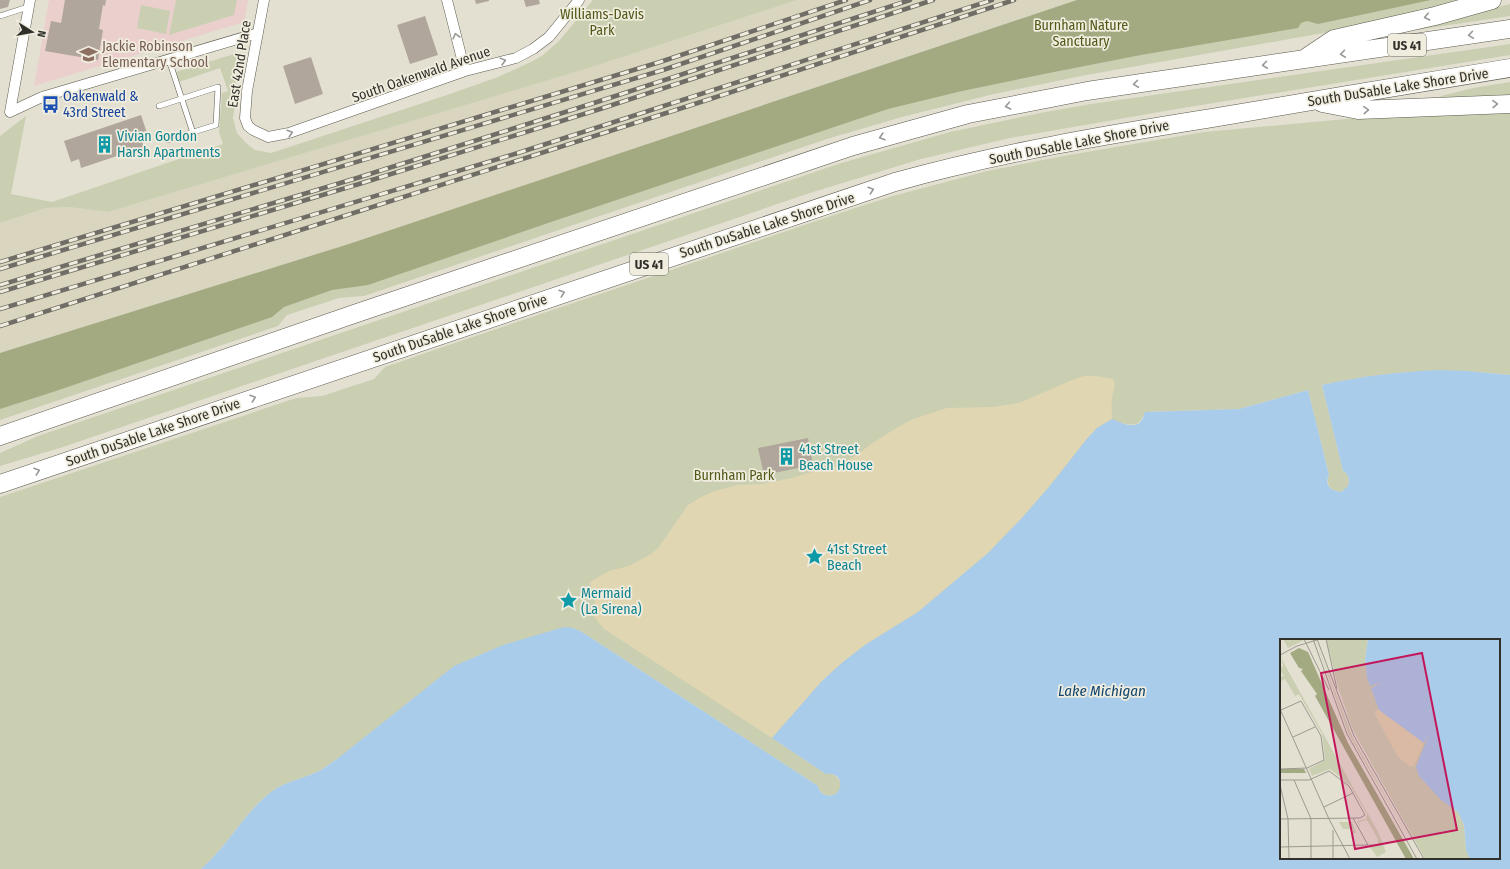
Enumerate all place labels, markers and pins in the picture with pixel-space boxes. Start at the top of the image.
place label: Jackie Robinson Elementary School [102,38,209,71]
school or university icon: Jackie Robinson Elementary School [79,44,99,64]
place label: Oakenwald & 43rd Street [63,88,139,121]
bus stop icon: Oakenwald & 43rd Street [40,94,60,114]
place label: Vivian Gordon Harsh Apartments [117,128,220,161]
building icon: Vivian Gordon Harsh Apartments [94,134,114,154]
place label: 41st Street Beach House [799,441,873,474]
building icon: 41st Street Beach House [776,447,796,467]
place label: 41st Street Beach [827,541,887,574]
place icon: 41st Street Beach [804,547,824,567]
place label: Mermaid (La Sirena) [581,585,642,618]
place icon: Mermaid (La Sirena) [558,591,578,611]

